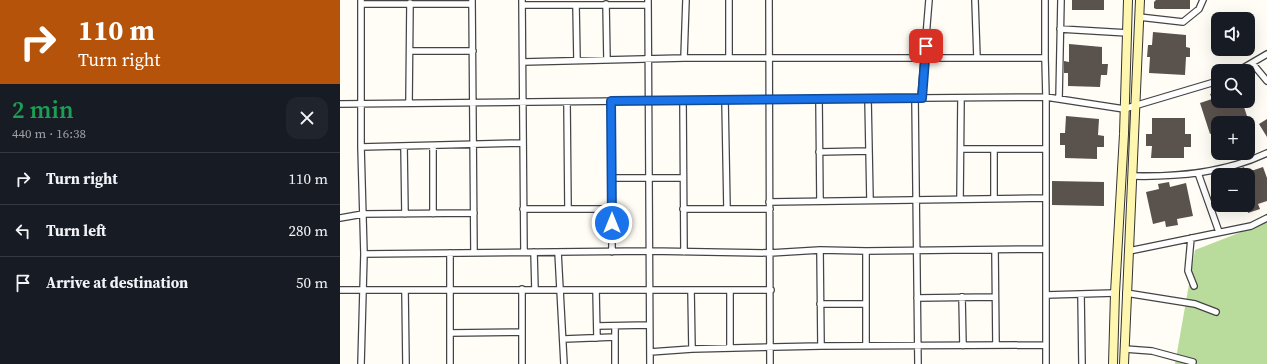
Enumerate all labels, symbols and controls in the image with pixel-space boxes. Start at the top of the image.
text: 110 m [78,11,155,49]
map controls [1211,12,1255,212]
button: sound [1211,12,1255,56]
icon: right [12,16,64,68]
pin [909,29,943,63]
icon: arrive [915,35,937,57]
text: Turn right [78,47,160,72]
button: search [1211,64,1255,108]
text: 2 min [12,93,74,126]
button: close [286,97,328,139]
button: + [1211,116,1255,160]
text: 440 m · 16:38 [12,125,86,142]
icon: right [12,168,34,190]
text: Turn right [46,168,118,189]
text: 110 m [288,168,328,189]
button: − [1211,168,1255,212]
position arrow [591,202,633,244]
icon: left [12,220,34,242]
text: Turn left [46,220,106,241]
text: 280 m [288,220,328,241]
icon: arrive [12,272,34,294]
text: Arrive at destination [46,272,188,293]
text: 50 m [296,272,328,293]

